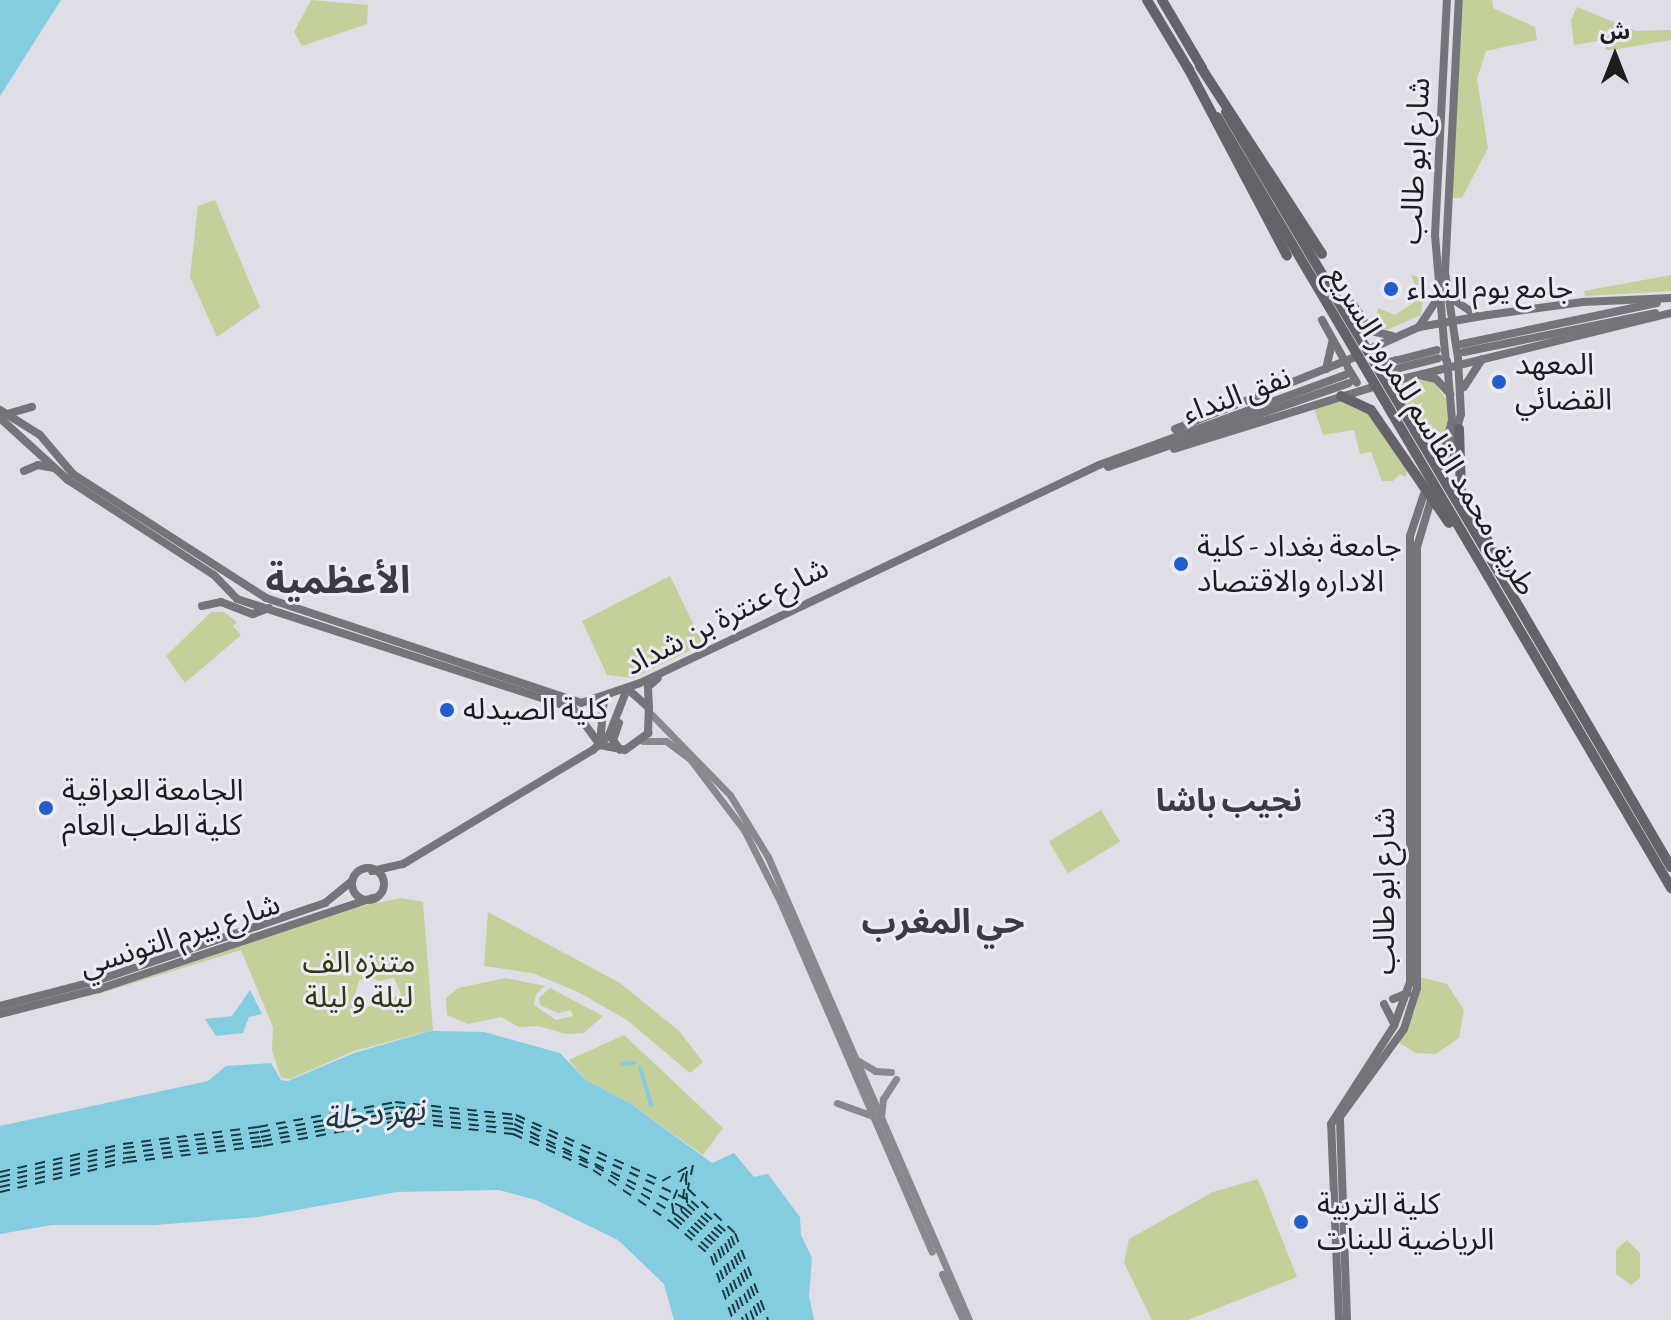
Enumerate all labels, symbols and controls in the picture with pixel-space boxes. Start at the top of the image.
north arrow [1575,16,1655,96]
text: ش [1600,21,1630,43]
street label: شارع ابو طالب [1394,76,1438,246]
street label: طريق محمد القاسم للمرور السريع [1318,260,1544,602]
place label: جامع يوم النداء [1407,271,1573,307]
marker: جامع يوم النداء [1382,280,1400,298]
place label: المعهد القضائي [1515,347,1612,418]
street label: نفق النداء [1178,360,1296,432]
marker: المعهد القضائي [1490,373,1508,391]
place label: جامعة بغداد - كلية الاداره والاقتصاد [1197,529,1402,600]
street label: شارع عنترة بن شداد [619,550,835,684]
marker: جامعة بغداد - كلية الاداره والاقتصاد [1172,555,1190,573]
district label: الأعظمية [266,560,410,606]
place label: كلية الصيدله [463,692,608,728]
marker: كلية الصيدله [438,701,456,719]
place label: الجامعة العراقية كلية الطب العام [62,773,244,844]
district label: نجيب باشا [1156,782,1302,820]
marker: الجامعة العراقية كلية الطب العام [37,799,55,817]
street label: شارع ابو طالب [1367,807,1403,975]
street label: شارع بيرم التونسي [75,887,285,985]
district label: حي المغرب [861,904,1025,944]
park label: متنزه الف ليلة و ليلة [303,945,415,1016]
water label: نهر دجلة [322,1091,426,1139]
place label: كلية التربية الرياضية للبنات [1317,1187,1494,1258]
marker: كلية التربية الرياضية للبنات [1292,1213,1310,1231]

